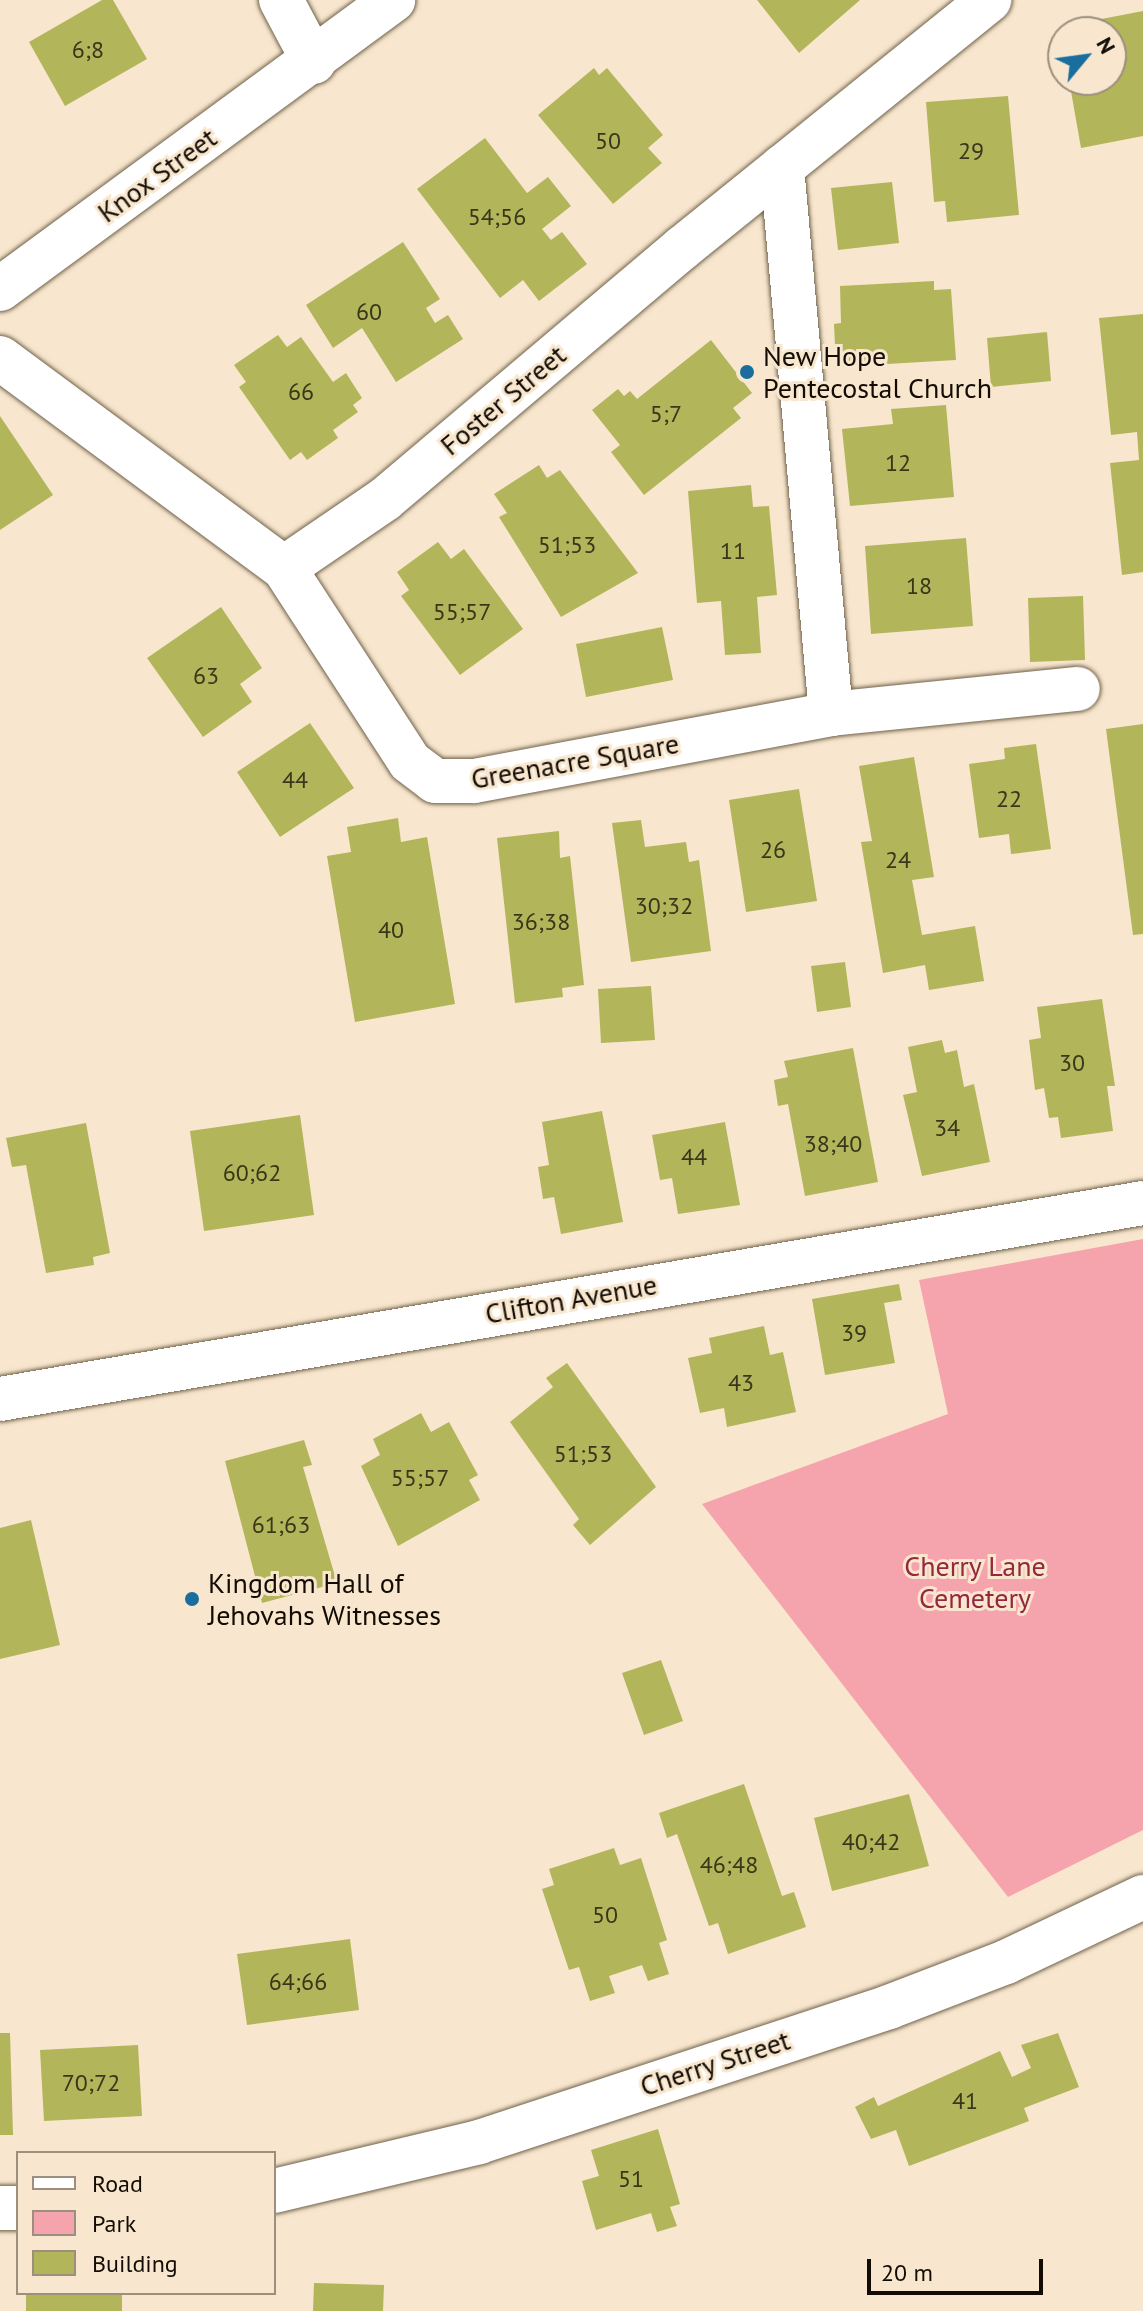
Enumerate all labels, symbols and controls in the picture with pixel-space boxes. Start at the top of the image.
north arrow [1047,16,1127,96]
text: N [1090,32,1122,58]
house number: 6;8 [72,36,104,64]
street label: Knox Street [91,120,223,230]
house number: 50 [595,127,621,155]
house number: 29 [958,137,984,165]
house number: 54;56 [468,203,526,231]
house number: 60 [356,298,382,326]
street label: Foster Street [434,338,572,462]
place label: New Hope Pentecostal Church [763,339,992,405]
marker: New Hope Pentecostal Church [738,363,756,381]
house number: 66 [288,378,314,406]
house number: 5;7 [650,400,682,428]
house number: 12 [885,449,911,477]
house number: 51;53 [538,531,596,559]
house number: 11 [720,537,746,565]
house number: 18 [906,572,932,600]
house number: 55;57 [433,598,491,626]
house number: 63 [193,662,219,690]
street label: Greenacre Square [468,726,682,796]
house number: 44 [282,766,308,794]
house number: 22 [996,785,1022,813]
house number: 26 [760,836,786,864]
house number: 24 [885,846,911,874]
house number: 30;32 [635,892,693,920]
house number: 36;38 [512,908,570,936]
house number: 40 [378,916,404,944]
house number: 30 [1059,1049,1085,1077]
house number: 34 [934,1114,960,1142]
house number: 38;40 [804,1130,862,1158]
house number: 44 [681,1143,707,1171]
house number: 60;62 [223,1159,281,1187]
street label: Clifton Avenue [482,1267,660,1331]
house number: 39 [841,1319,867,1347]
house number: 43 [728,1369,754,1397]
house number: 51;53 [554,1440,612,1468]
house number: 55;57 [391,1464,449,1492]
house number: 61;63 [252,1511,310,1539]
park label: Cherry Lane Cemetery [904,1549,1046,1615]
place label: Kingdom Hall of Jehovahs Witnesses [208,1566,442,1632]
marker: Kingdom Hall of Jehovahs Witnesses [183,1590,201,1608]
house number: 40;42 [842,1828,900,1856]
house number: 46;48 [700,1851,758,1879]
house number: 50 [592,1901,618,1929]
house number: 64;66 [269,1968,327,1996]
street label: Cherry Street [635,2023,795,2103]
house number: 70;72 [62,2069,120,2097]
house number: 41 [952,2087,978,2115]
legend [16,2151,276,2295]
house number: 51 [618,2165,644,2193]
text: Road [92,2168,143,2199]
text: Park [92,2208,136,2239]
scale bar [871,2243,1047,2293]
text: Building [92,2248,178,2279]
text: 20 m [881,2257,933,2288]

